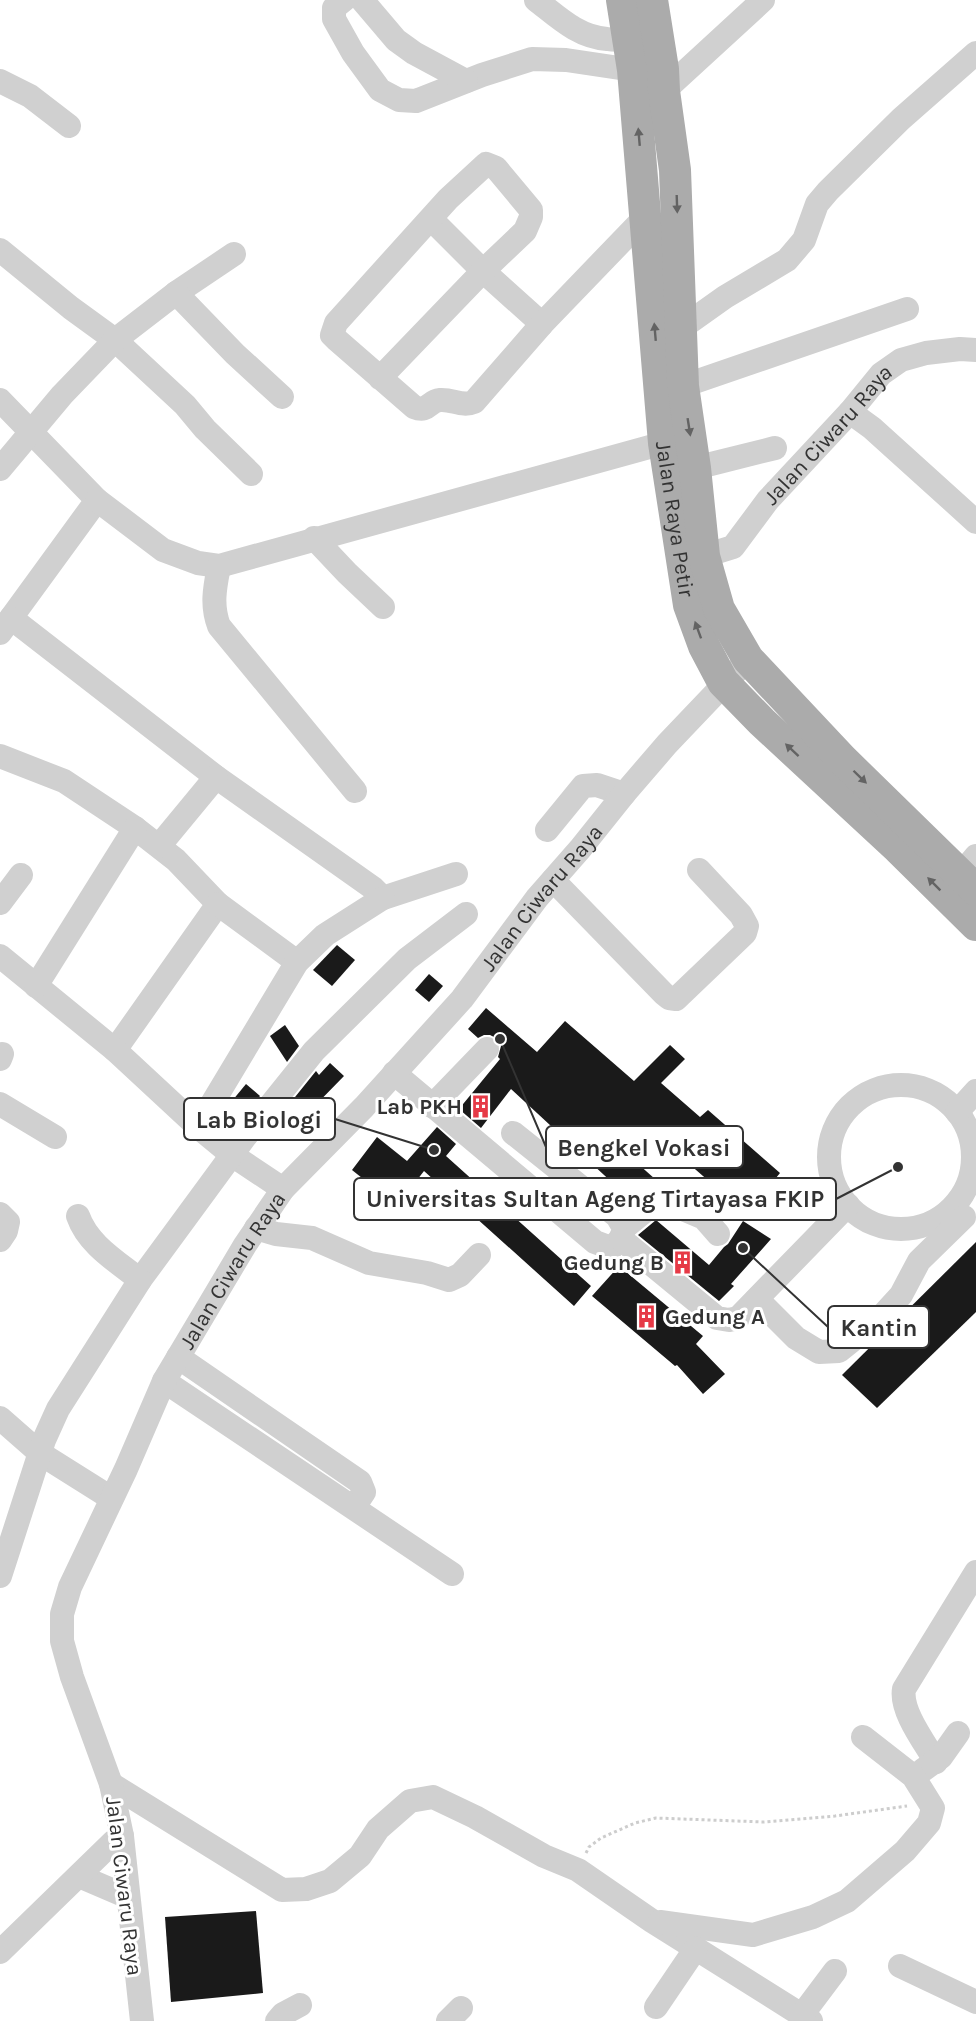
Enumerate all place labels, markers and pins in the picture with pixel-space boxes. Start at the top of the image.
building icon: Lab PKH [467,1093,493,1119]
place label: Lab PKH [377,1094,462,1120]
callout: Lab Biologi [184,1098,335,1140]
callout: Bengkel Vokasi [546,1126,743,1168]
callout: Universitas Sultan Ageng Tirtayasa FKIP [354,1178,836,1220]
building icon: Gedung B [669,1249,695,1275]
place label: Gedung B [564,1250,664,1276]
building icon: Gedung A [634,1303,660,1329]
place label: Gedung A [665,1304,765,1330]
callout: Kantin [828,1306,929,1348]

